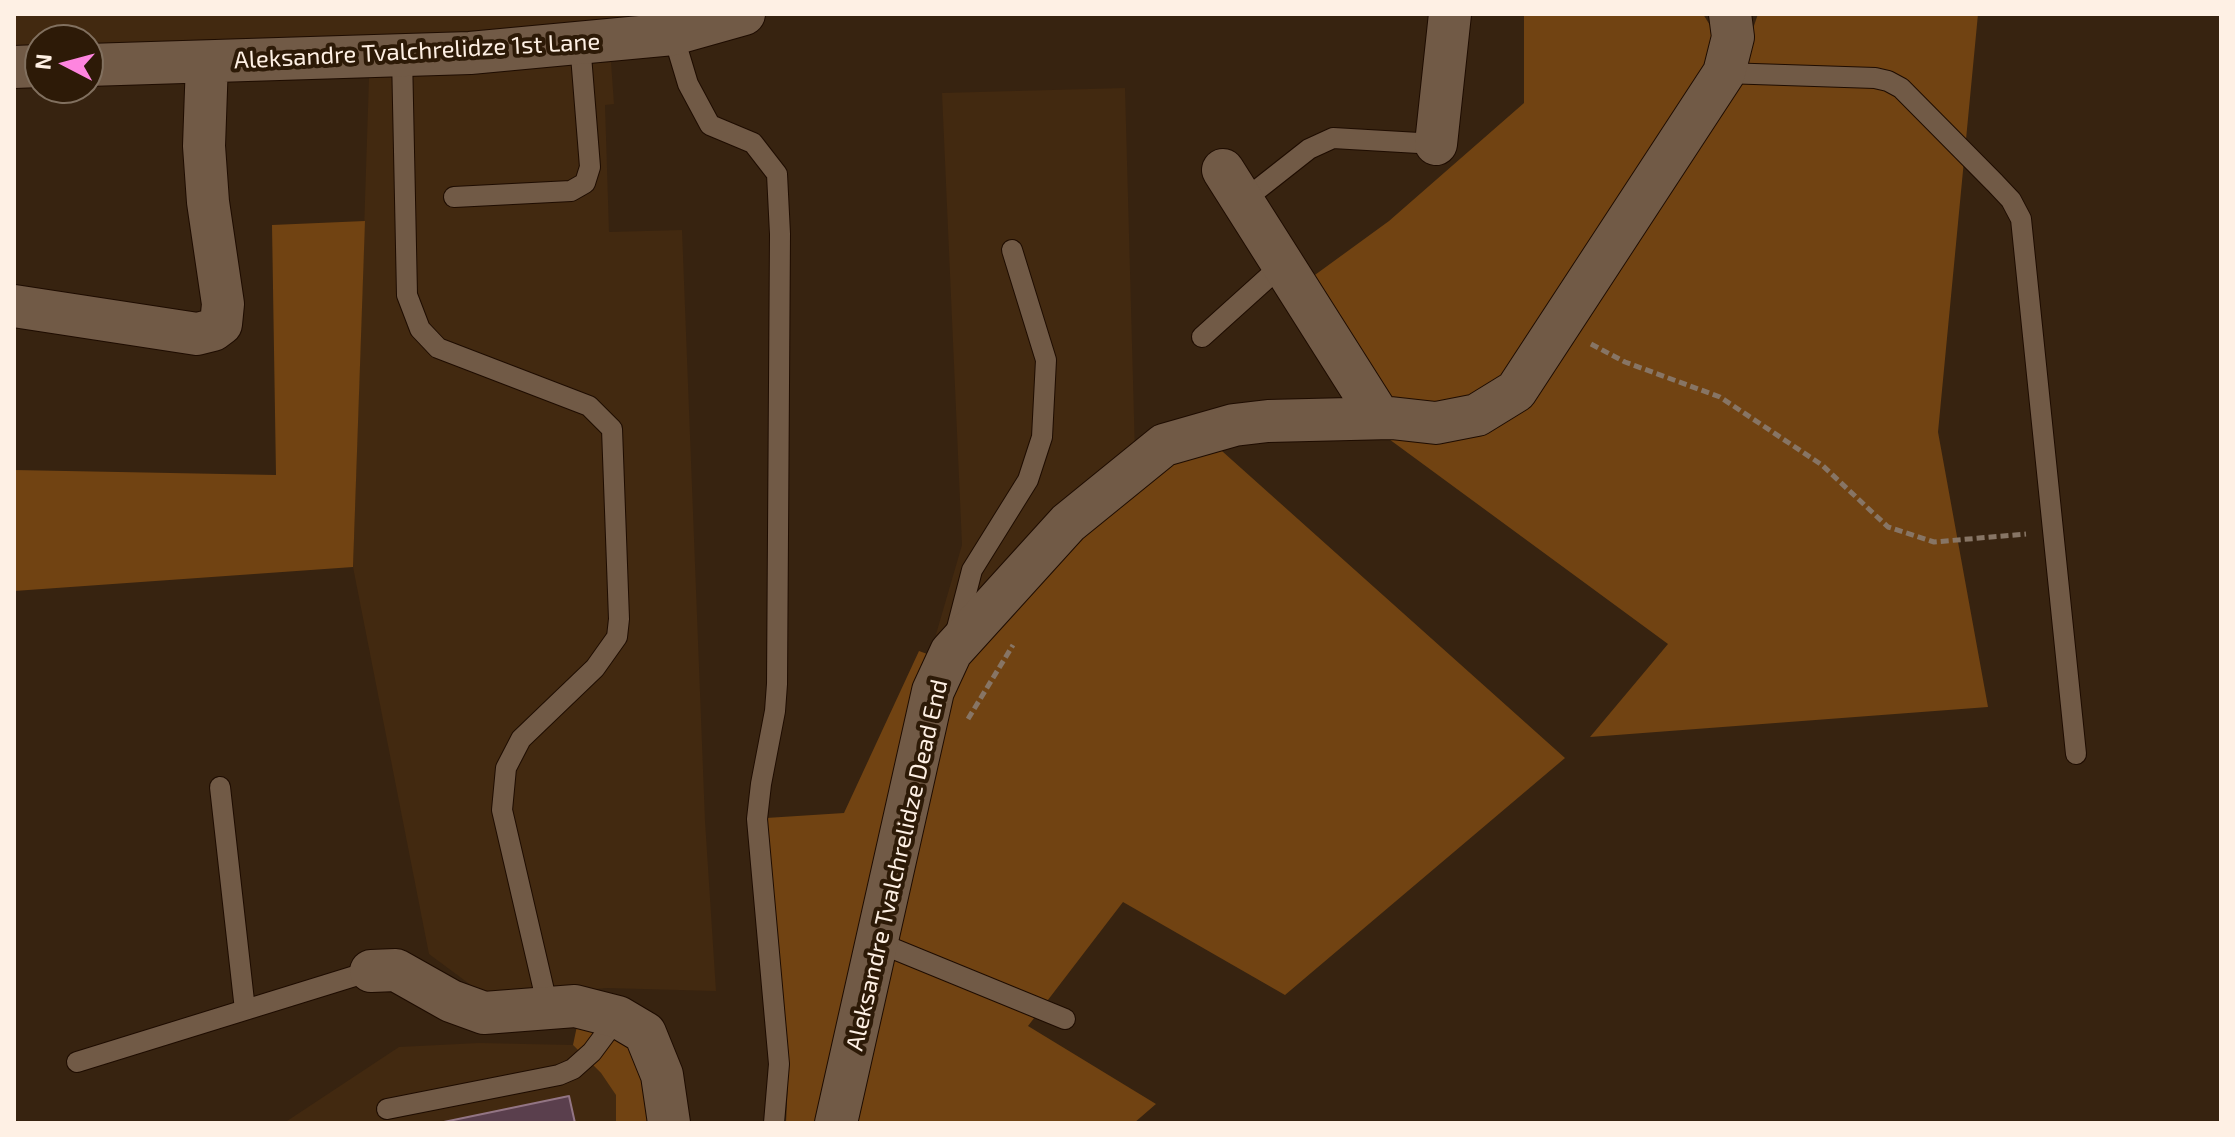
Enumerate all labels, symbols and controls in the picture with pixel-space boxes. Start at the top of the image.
north arrow [24,24,104,104]
street label: Aleksandre Tvalchrelidze 1st Lane [233,27,601,75]
text: N [28,52,56,71]
street label: Aleksandre Tvalchrelidze Dead End [840,676,954,1054]

